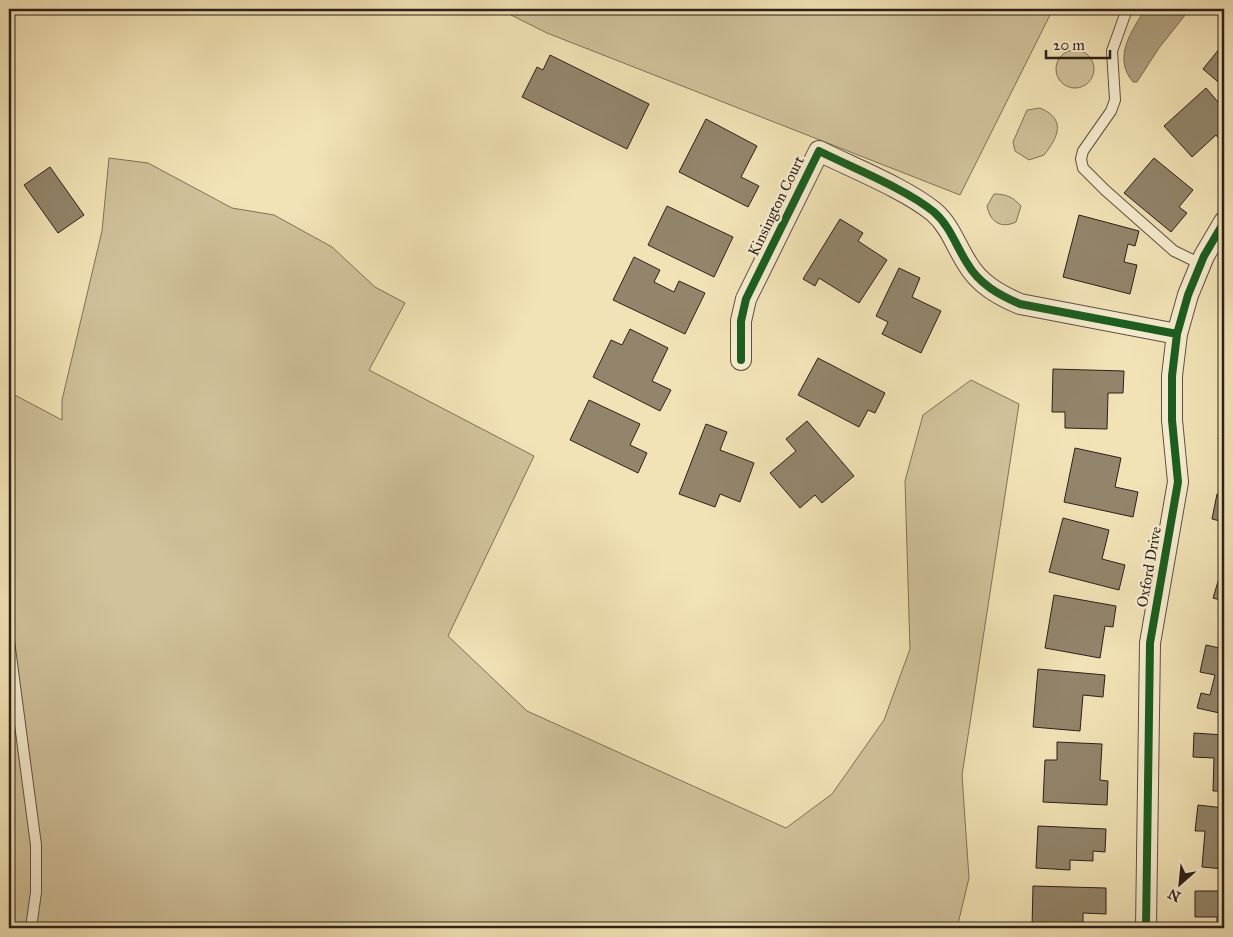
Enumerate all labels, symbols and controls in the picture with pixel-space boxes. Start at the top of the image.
scale bar [1046,28,1109,60]
text: 20 m [1053,36,1085,54]
street label: Kinsington Court [744,153,808,259]
street label: Oxford Drive [1133,525,1165,609]
north arrow [1156,860,1206,910]
text: N [1165,885,1183,905]

